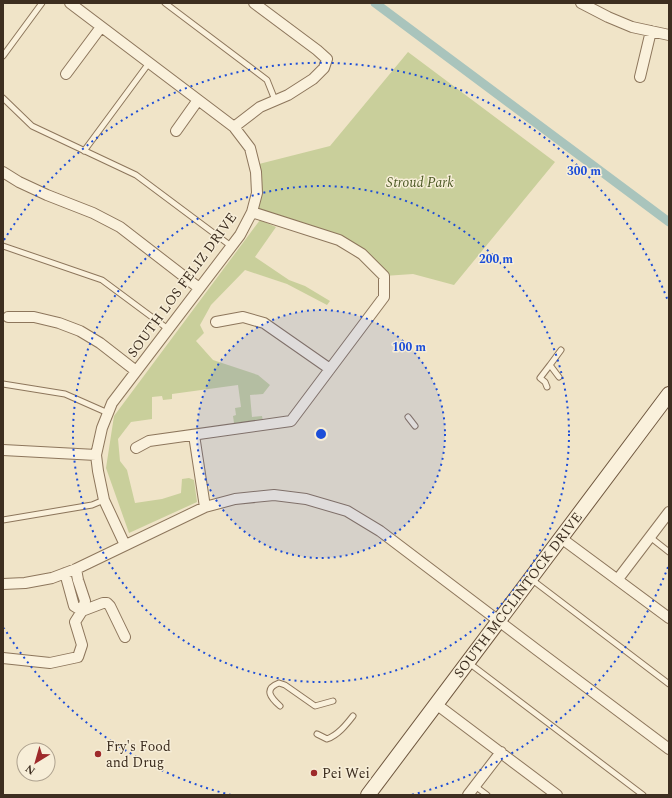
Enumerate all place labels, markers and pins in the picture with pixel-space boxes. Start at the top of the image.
centre of rings [314,427,328,441]
place label: Fry's Food and Drug [106,736,171,773]
marker: Fry's Food and Drug [93,749,103,759]
place label: Pei Wei [322,763,370,784]
marker: Pei Wei [309,768,319,778]

